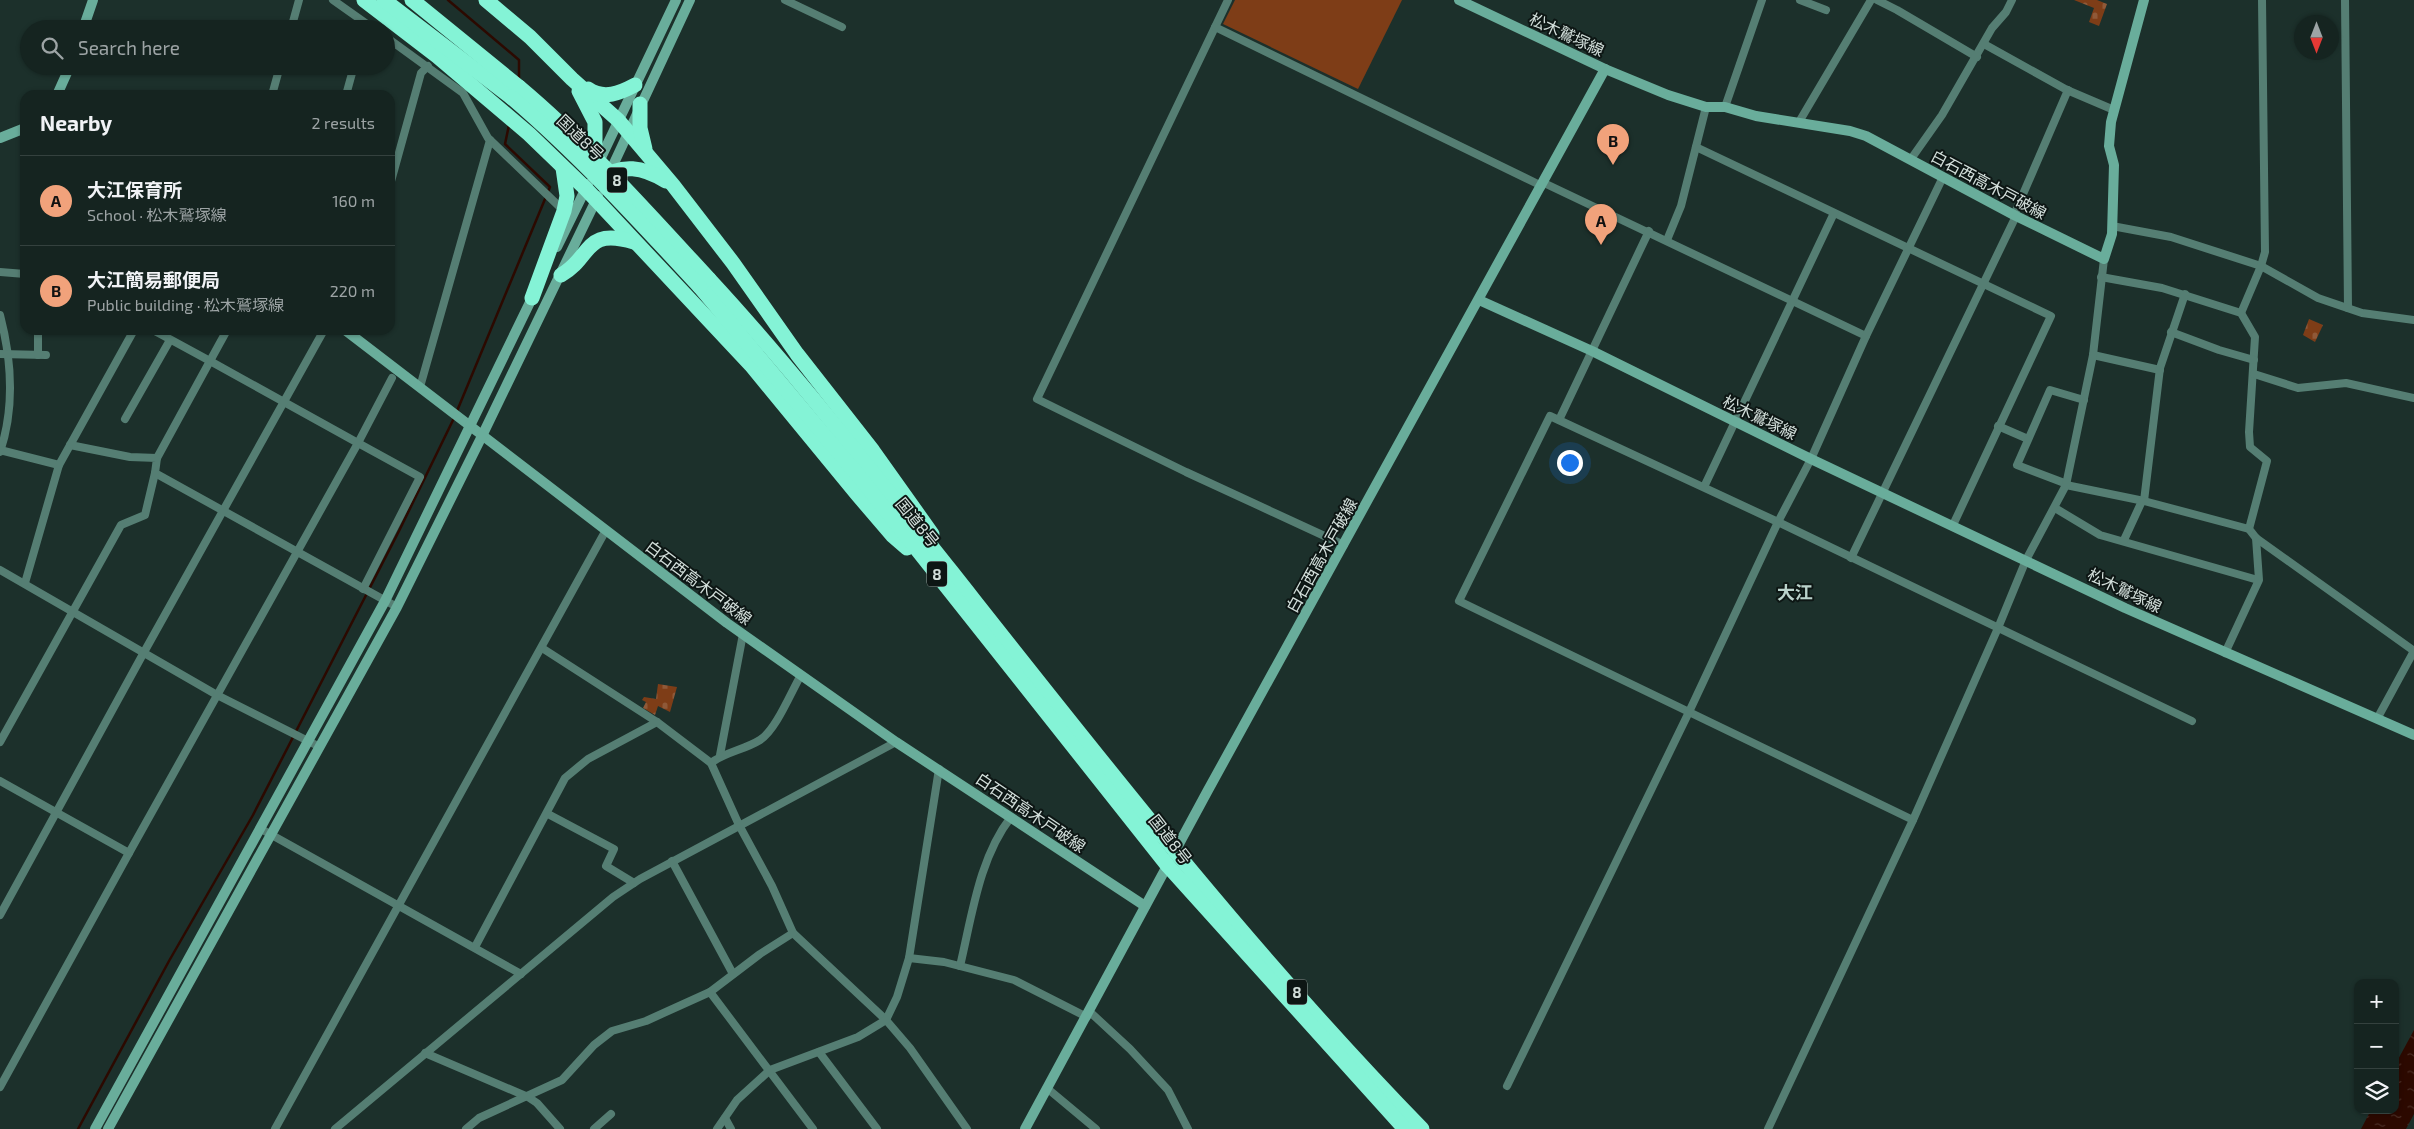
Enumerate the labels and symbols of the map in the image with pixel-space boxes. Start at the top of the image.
street label: 松木鷲塚線 [1527,8,1607,60]
north arrow [2294,15,2339,60]
street label: 国道8号 [554,110,608,164]
pin: B [1597,124,1629,165]
street label: 白石西高木戸破線 [1928,146,2050,222]
road number: 8 [607,168,627,192]
pin: A [1585,204,1617,245]
street label: 松木鷲塚線 [1720,391,1800,443]
your location [1557,450,1583,476]
street label: 国道8号 [892,494,944,550]
street label: 白石西高木戸破線 [1282,494,1360,616]
street label: 白石西高木戸破線 [642,536,756,628]
road number: 8 [927,562,947,586]
street label: 松木鷲塚線 [2085,564,2165,616]
district label: 大江 [1777,581,1813,603]
street label: 白石西高木戸破線 [973,768,1089,856]
street label: 国道8号 [1146,810,1196,868]
road number: 8 [1287,980,1307,1004]

